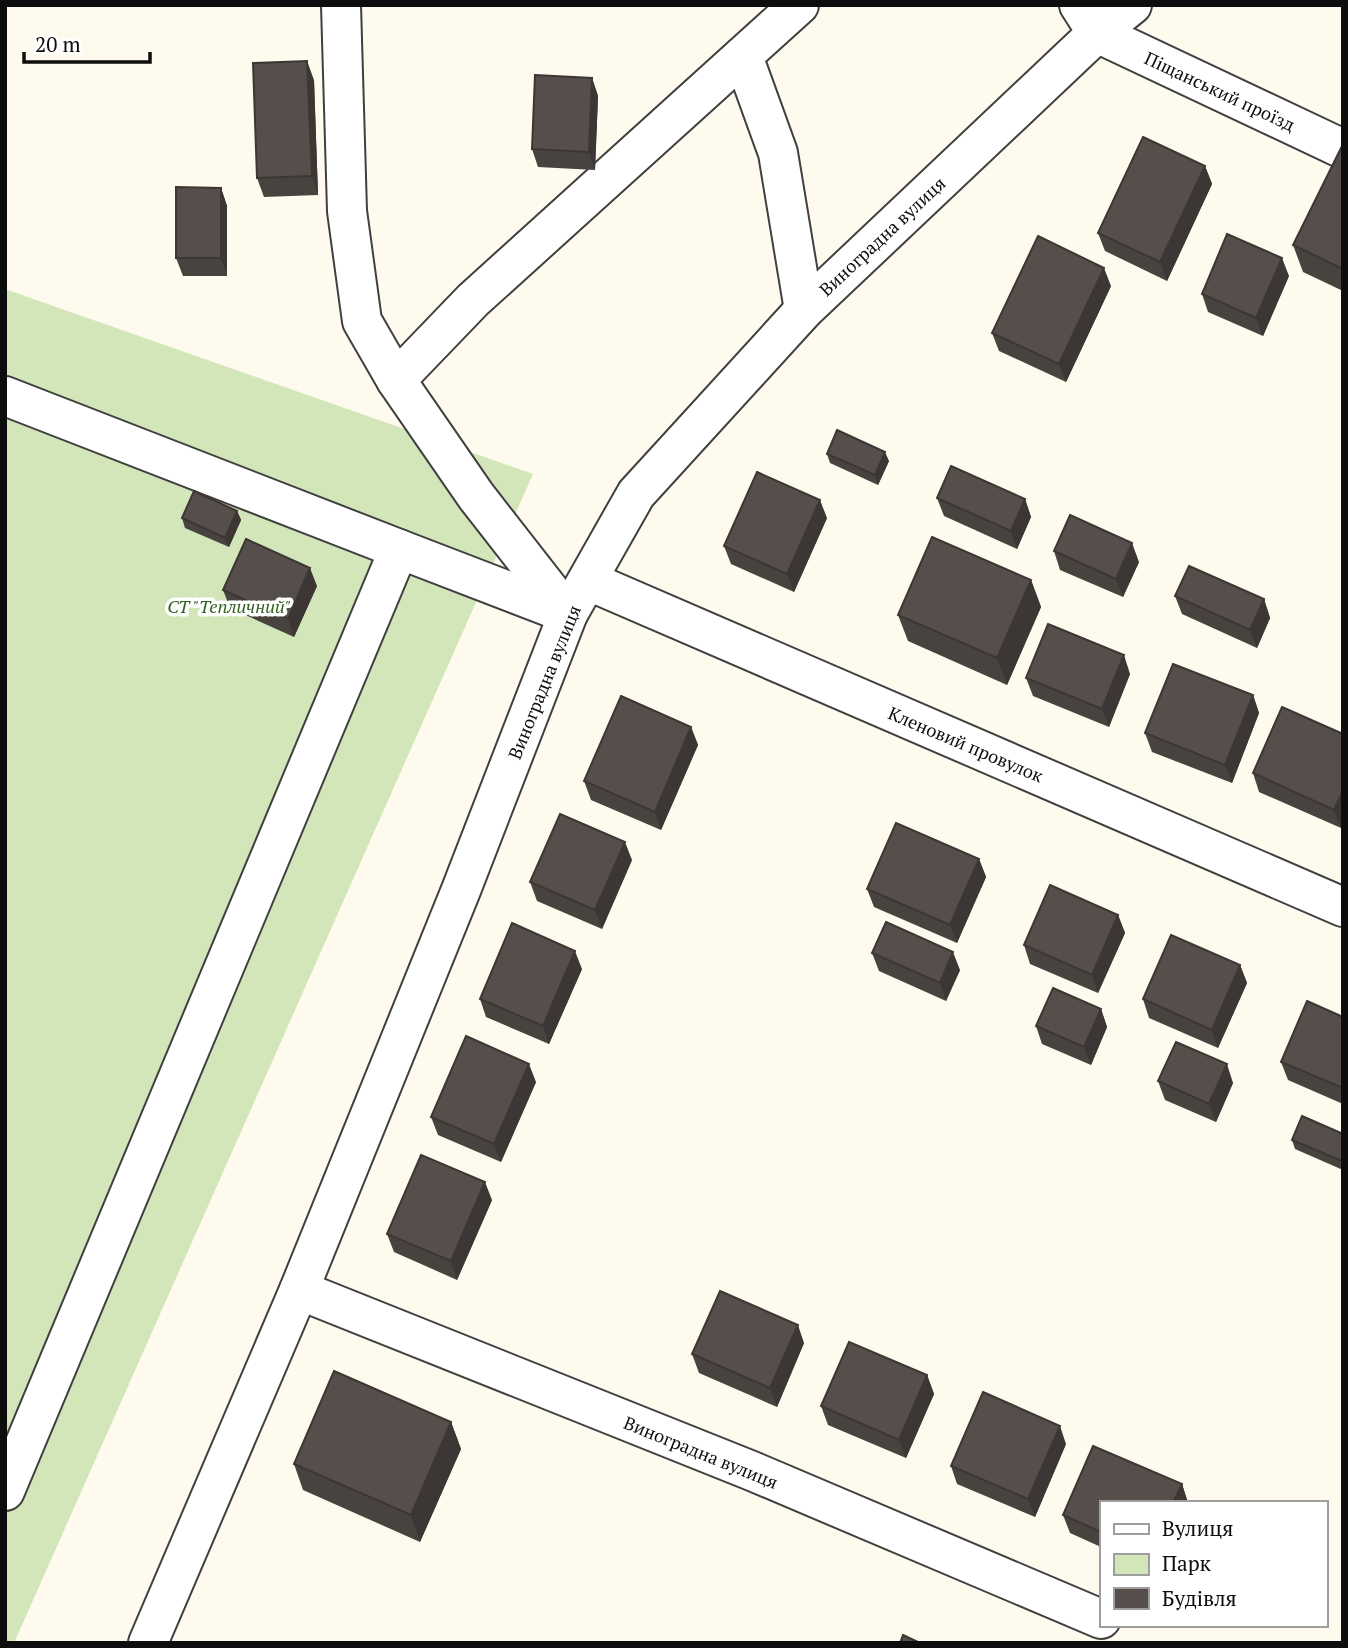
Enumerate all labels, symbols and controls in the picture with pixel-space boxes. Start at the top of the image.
scale bar [24,21,150,65]
text: 20 m [35,30,81,58]
street label: Піщанський проїзд [1141,46,1299,136]
street label: Виноградна вулиця [814,171,950,301]
park label: СТ "Тепличний" [167,594,291,618]
street label: Виноградна вулиця [502,601,586,763]
street label: Кленовий провулок [885,700,1047,788]
street label: Виноградна вулиця [620,1410,782,1494]
legend [1100,1501,1327,1627]
text: Вулиця [1162,1514,1233,1542]
text: Парк [1162,1549,1212,1577]
text: Будівля [1162,1584,1237,1612]

